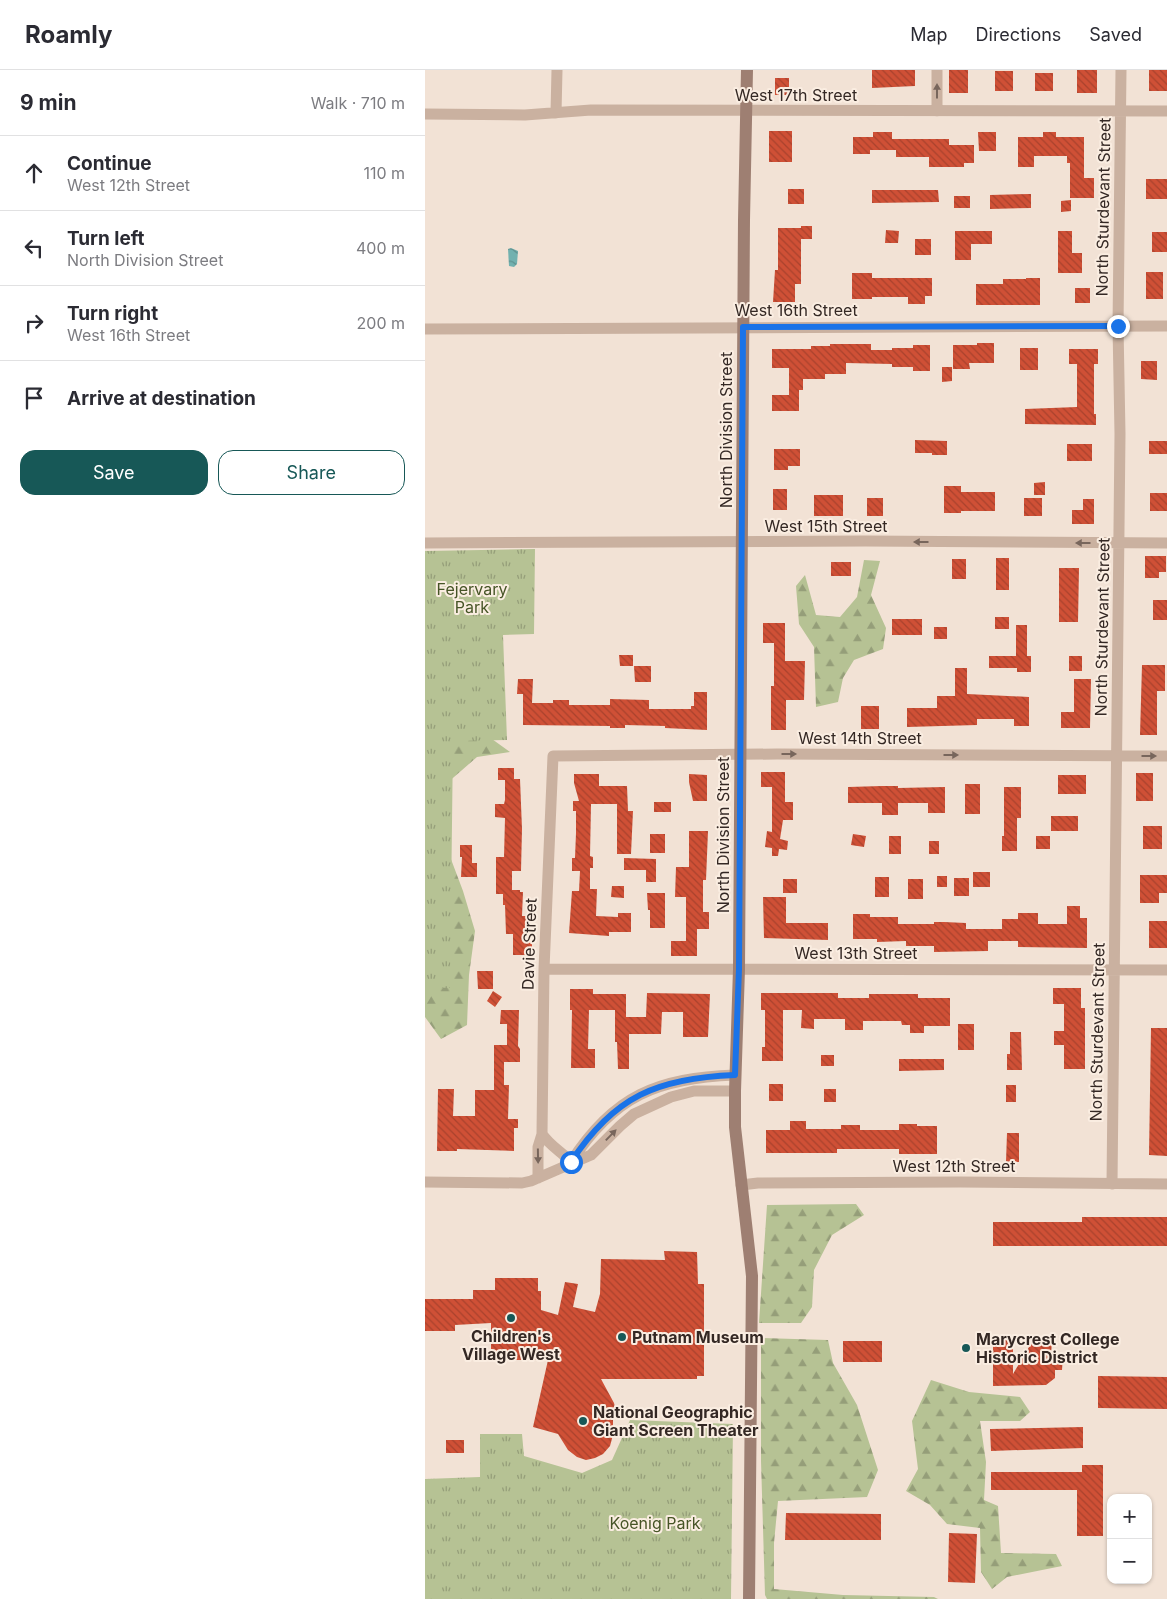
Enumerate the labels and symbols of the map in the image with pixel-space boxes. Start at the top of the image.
one-way arrow [933,82,941,98]
street label: West 17th Street [735,85,857,105]
street label: North Sturdevant Street [1091,117,1115,297]
street label: West 16th Street [734,300,858,320]
route end [1107,315,1130,338]
street label: North Division Street [716,352,736,508]
street label: West 15th Street [764,516,888,536]
street label: North Sturdevant Street [1090,537,1114,717]
one-way arrow [913,538,929,546]
one-way arrow [1075,539,1091,547]
park label: Fejervary Park [437,579,507,617]
street label: West 14th Street [798,728,922,748]
one-way arrow [781,750,797,758]
one-way arrow [943,751,959,759]
one-way arrow [1141,752,1157,760]
street label: North Division Street [713,757,733,913]
street label: Davie Street [517,898,541,990]
street label: North Sturdevant Street [1085,942,1109,1122]
street label: West 13th Street [794,943,918,963]
one-way arrow [605,1129,617,1141]
one-way arrow [534,1148,542,1164]
route start [560,1151,583,1174]
street label: West 12th Street [892,1156,1016,1176]
marker: Children's Village West [505,1312,517,1324]
place label: Children's Village West [462,1326,560,1364]
place label: Putnam Museum [632,1327,764,1347]
place label: Marycrest College Historic District [976,1329,1119,1367]
marker: Putnam Museum [616,1331,628,1343]
marker: Marycrest College Historic District [960,1342,972,1354]
place label: National Geographic Giant Screen Theater [593,1402,759,1440]
marker: National Geographic Giant Screen Theater [577,1415,589,1427]
park label: Koenig Park [610,1513,701,1533]

